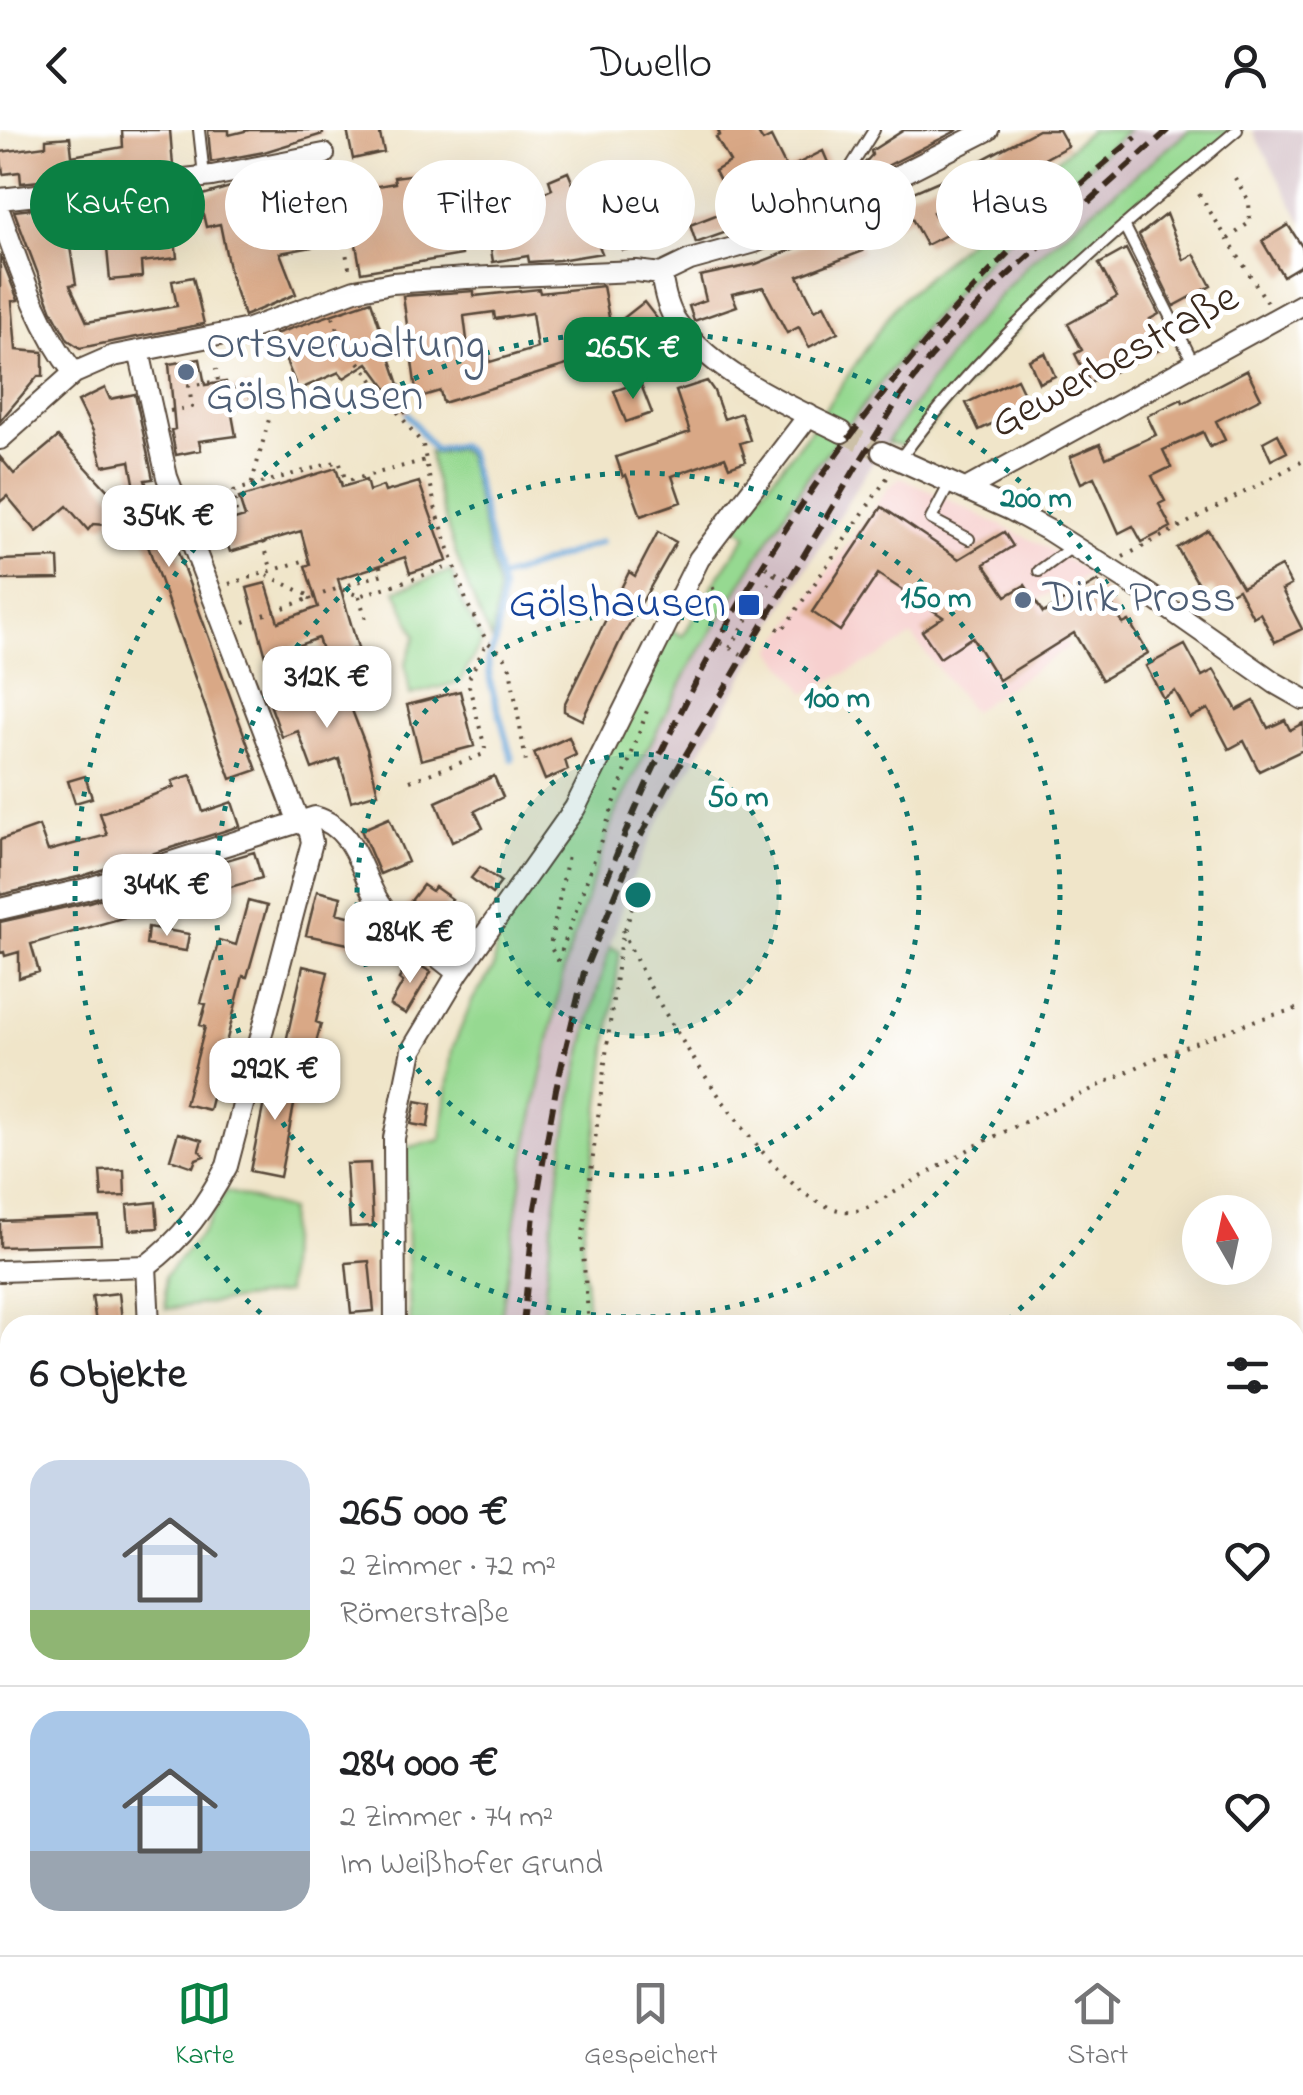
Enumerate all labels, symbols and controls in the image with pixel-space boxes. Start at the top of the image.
text: Dwello [591,32,712,98]
icon: back [30,38,85,93]
icon: person [1218,38,1273,93]
chip: Kaufen [30,160,205,250]
chip: Mieten [225,160,383,250]
chip: Filter [403,160,546,250]
chip: Neu [566,160,695,250]
chip: Wohnung [715,160,916,250]
chip: Haus [936,160,1083,250]
street label: Gewerbestraße [978,266,1252,458]
place label: Ortsverwaltung Gölshausen [206,313,485,431]
pin: 265K € [552,317,714,402]
text: 265K € [586,326,680,373]
marker: Ortsverwaltung Gölshausen [175,361,197,383]
text: 200 m [999,478,1072,522]
pin: 354K € [88,485,250,570]
text: 354K € [124,494,214,541]
place label: Dirk Pross [1042,567,1236,633]
place label: Gölshausen [509,572,726,638]
text: 150 m [901,578,971,622]
marker: Dirk Pross [1012,589,1034,611]
marker: Gölshausen [736,592,762,618]
pin: 312K € [246,646,408,731]
text: 312K € [284,655,370,702]
text: 100 m [804,678,870,722]
text: 50 m [708,777,768,821]
pin: 344K € [86,854,248,939]
text: 344K € [124,863,210,910]
centre of rings [620,877,656,913]
pin: 284K € [329,901,491,986]
text: 284K € [367,910,453,957]
pin: 292K € [194,1038,356,1123]
text: 292K € [231,1047,319,1094]
north arrow [1182,1195,1272,1285]
map controls [1182,1195,1272,1285]
text: 6 Objekte [30,1345,186,1406]
icon: filters [1220,1348,1275,1403]
text: 265 000 € [340,1483,508,1544]
icon: home [110,1500,230,1620]
icon: heart [1220,1533,1275,1588]
text: 2 Zimmer · 72 m² [340,1544,556,1591]
text: Römerstraße [340,1591,509,1638]
text: 284 000 € [340,1734,499,1795]
icon: home [110,1751,230,1871]
icon: heart [1220,1784,1275,1839]
text: 2 Zimmer · 74 m² [340,1795,553,1842]
text: Im Weißhofer Grund [340,1842,603,1889]
tab: Karte [175,1976,234,2077]
tab: Gespeichert [584,1976,718,2077]
tab: Start [1067,1976,1128,2077]

